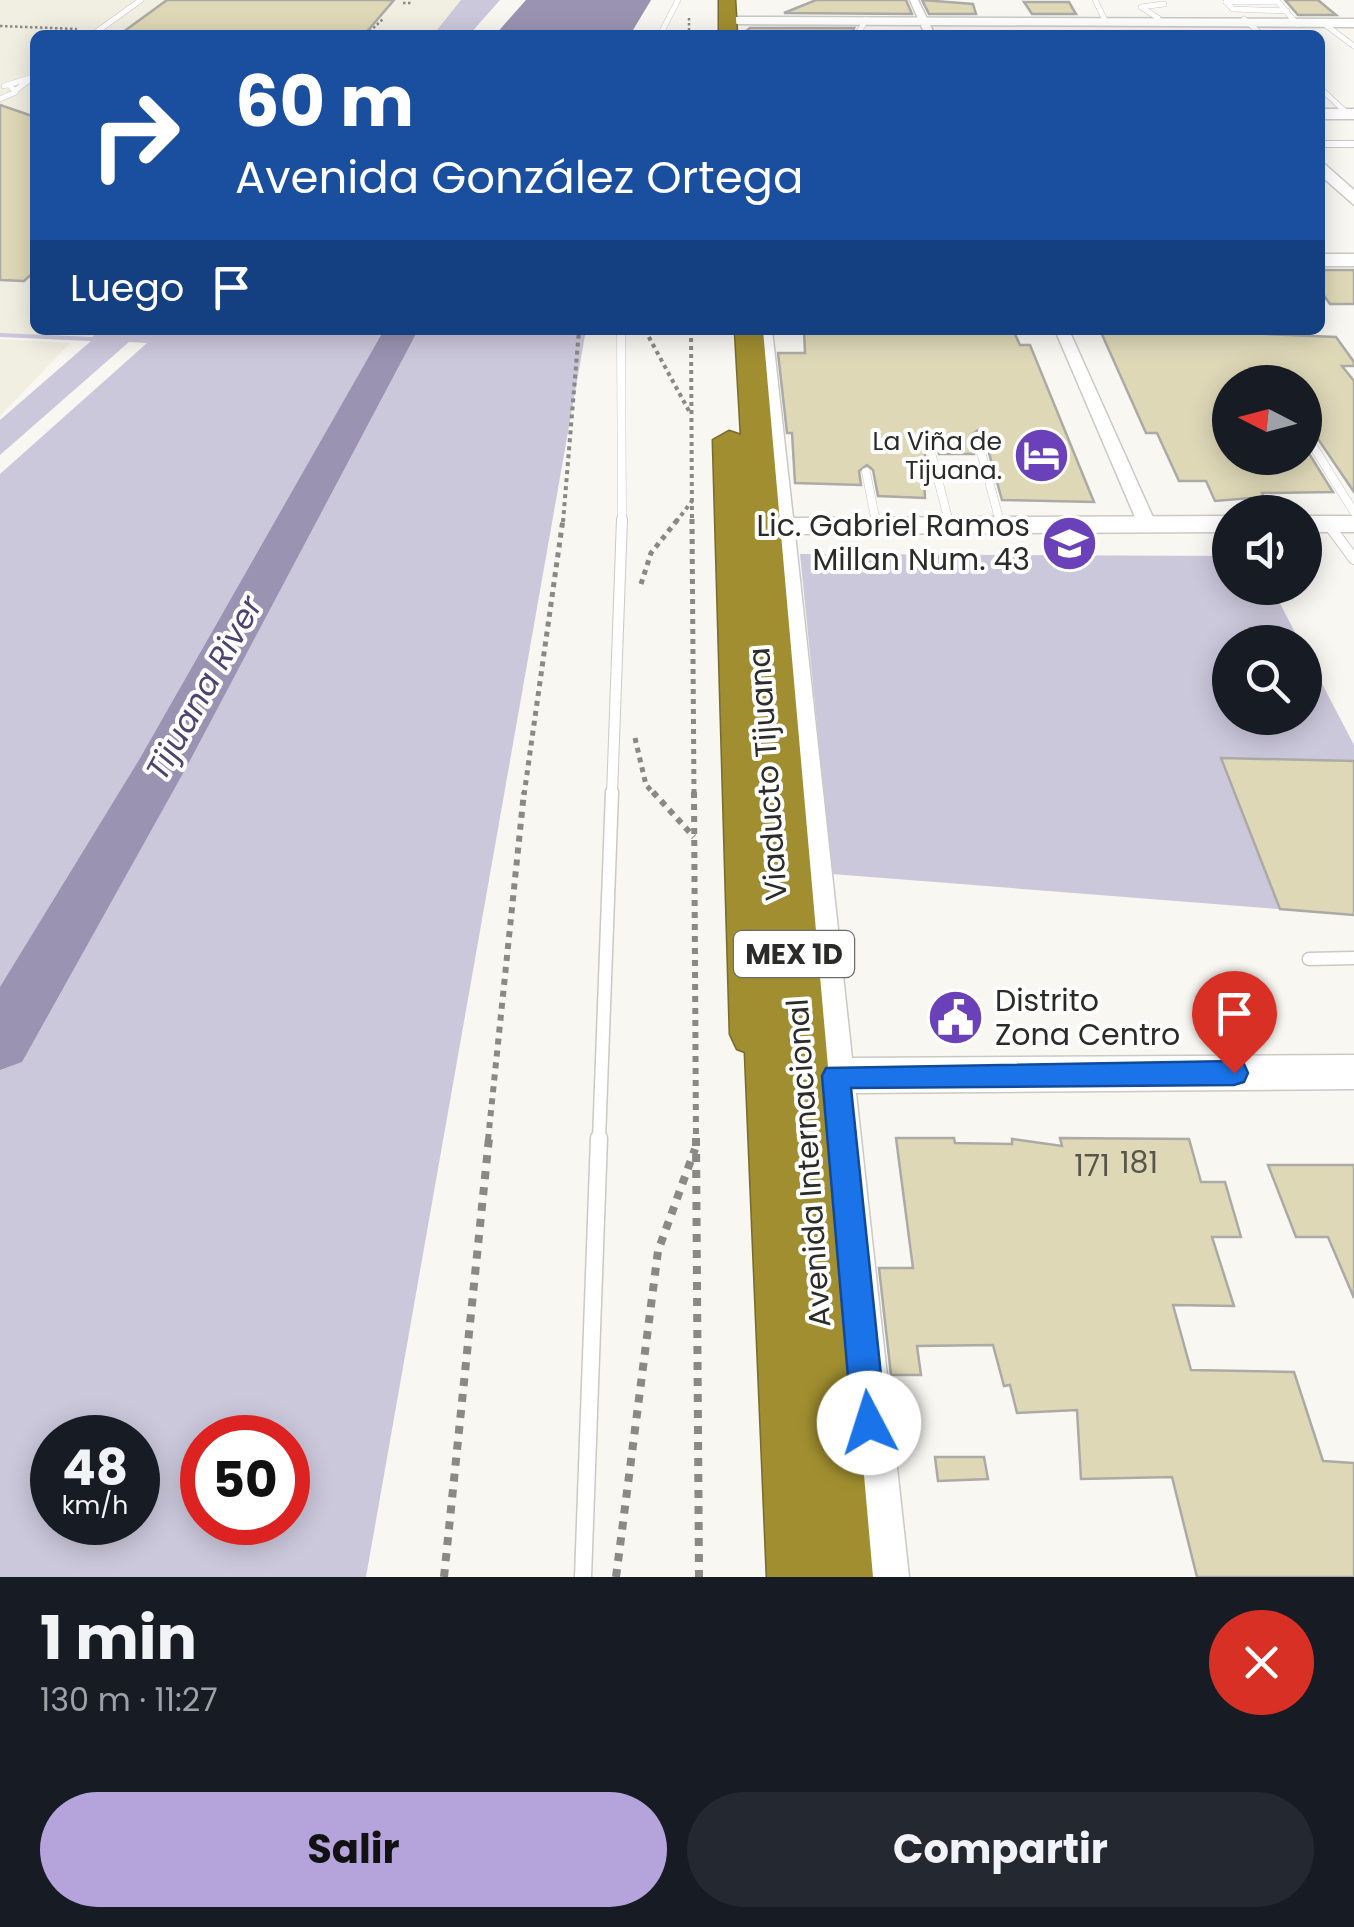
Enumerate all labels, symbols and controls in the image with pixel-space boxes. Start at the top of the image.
text: 60 m [235,52,414,151]
icon: right [70,70,200,200]
text: Avenida González Ortega [235,146,803,209]
icon: arrive [204,260,259,315]
text: Luego [70,261,184,314]
north arrow [1212,365,1322,475]
map controls [1212,365,1322,735]
place label: La Viña de Tijuana. [873,424,1002,488]
hotel icon: La Viña de Tijuana. [1011,425,1071,485]
button: sound [1212,495,1322,605]
place label: Lic. Gabriel Ramos Millan Num. 43 [756,504,1030,581]
school or university icon: Lic. Gabriel Ramos Millan Num. 43 [1039,513,1099,573]
water label: Tijuana River [134,587,273,788]
button: search [1212,625,1322,735]
street label: Viaducto Tijuana [737,646,798,902]
road number: MEX 1D [734,931,854,977]
pin [1192,971,1277,1074]
place label: Distrito Zona Centro [995,979,1180,1056]
icon: arrive [1207,986,1262,1041]
public building icon: Distrito Zona Centro [926,988,986,1048]
street label: Avenida Internacional [776,997,841,1329]
house number: 181 [1120,1141,1158,1184]
house number: 171 [1074,1144,1110,1187]
position arrow [817,1371,921,1475]
speed limit sign: 50 [180,1415,310,1545]
text: 48 [62,1432,128,1503]
text: km/h [62,1488,128,1523]
text: 1 min [40,1596,197,1680]
button: close [1209,1610,1314,1715]
text: 130 m · 11:27 [40,1677,218,1722]
button: Salir [40,1792,667,1907]
button: Compartir [687,1792,1314,1907]

